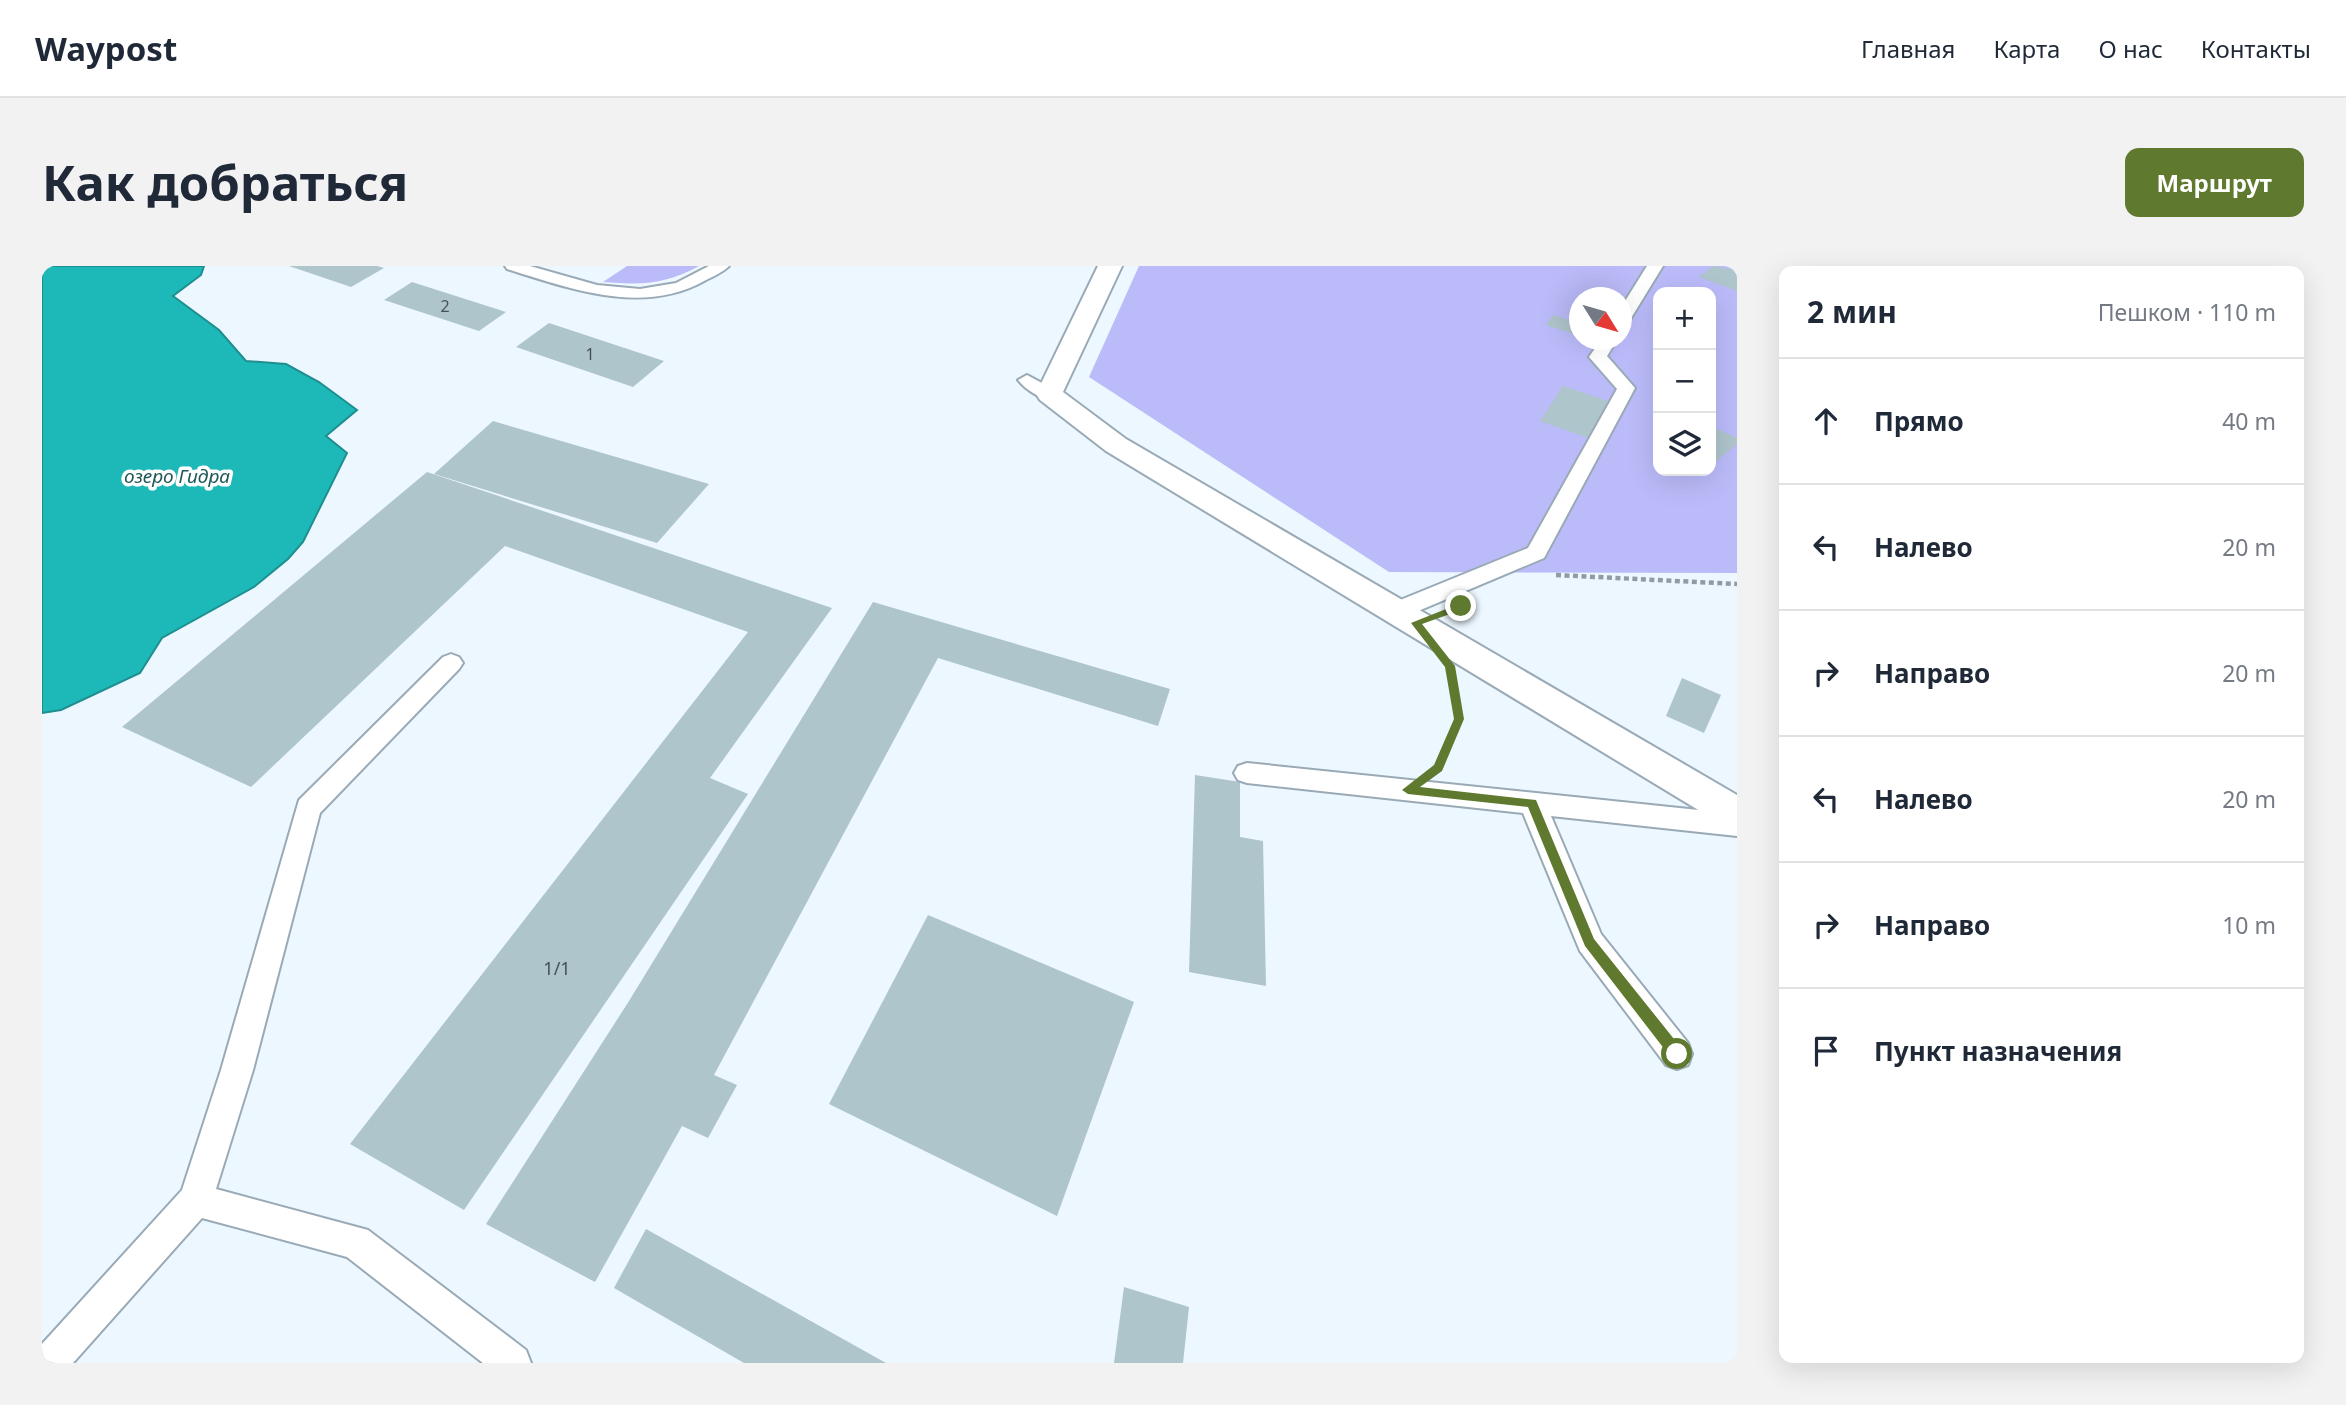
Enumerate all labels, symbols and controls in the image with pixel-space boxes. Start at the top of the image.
text: Waypost [35,26,177,71]
text: Главная [1861,32,1955,65]
text: Карта [1993,32,2060,65]
text: О нас [2098,32,2163,65]
text: Контакты [2201,32,2311,65]
button: Маршрут [2125,148,2304,217]
text: Как добраться [42,149,408,215]
north arrow [1569,287,1632,350]
map controls [1653,287,1716,476]
button: + [1653,287,1716,350]
text: 2 мин [1807,291,1897,332]
house number: 2 [440,295,450,317]
text: Пешком · 110 m [2098,296,2276,328]
house number: 1 [585,343,595,365]
button: − [1653,350,1716,413]
icon: ahead [1807,402,1845,440]
text: Прямо [1874,403,1964,439]
text: 40 m [2222,405,2276,437]
button: layers [1653,413,1716,476]
water label: озеро Гидра [124,463,230,489]
icon: left [1807,528,1845,566]
text: Налево [1874,529,1973,565]
text: 20 m [2222,531,2276,563]
route end [1445,590,1476,621]
icon: right [1807,654,1845,692]
text: Направо [1874,655,1990,691]
text: 20 m [2222,657,2276,689]
icon: left [1807,780,1845,818]
text: Налево [1874,781,1973,817]
text: 20 m [2222,783,2276,815]
icon: right [1807,906,1845,944]
text: Направо [1874,907,1990,943]
text: 10 m [2222,909,2276,941]
house number: 1/1 [543,956,571,980]
icon: arrive [1807,1032,1845,1070]
text: Пункт назначения [1874,1033,2122,1069]
route start [1661,1038,1692,1069]

